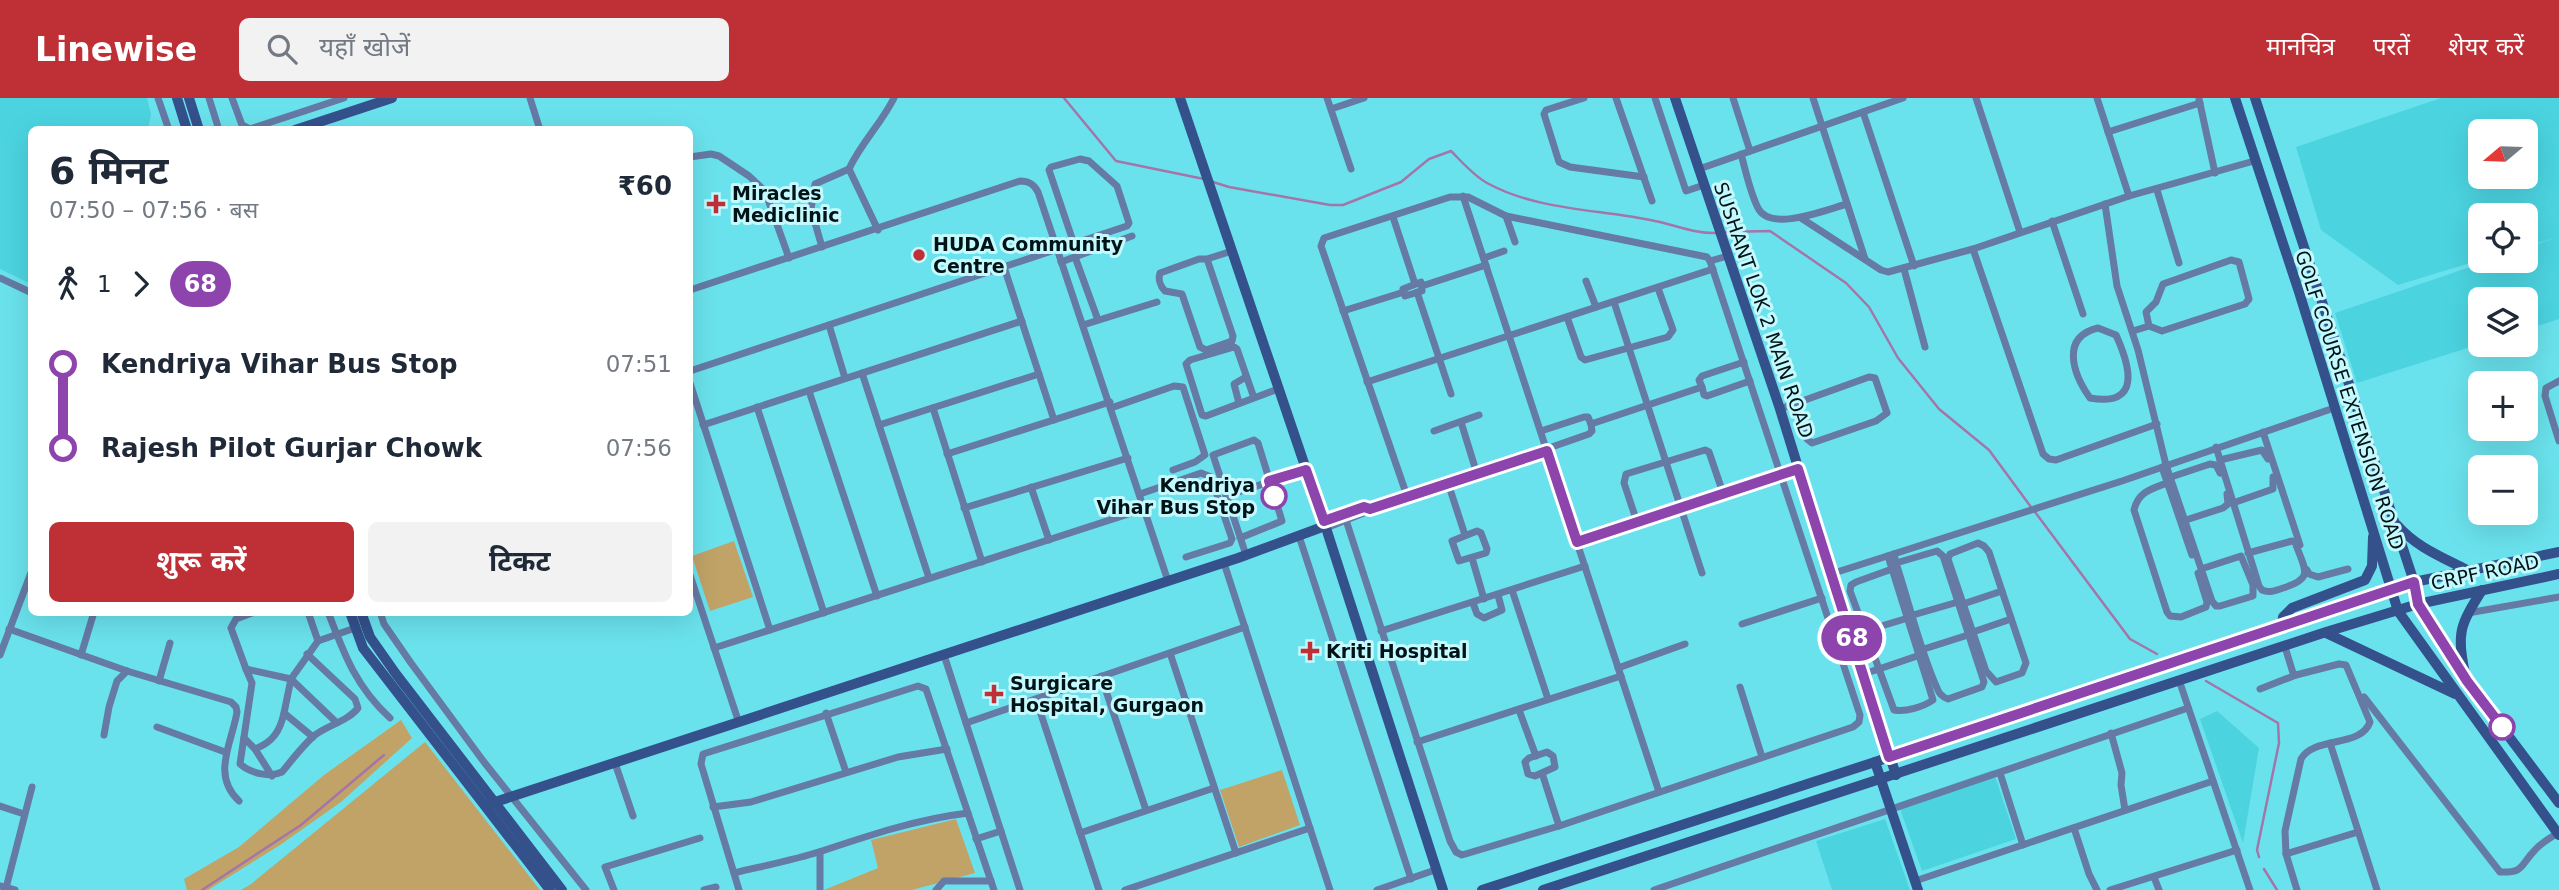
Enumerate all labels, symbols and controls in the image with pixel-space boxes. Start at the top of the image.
search box [239,18,729,81]
text: Linewise [35,30,197,69]
icon: search [263,30,301,68]
text: यहाँ खोजें [319,32,410,62]
text: मानचित्र [2266,33,2335,61]
text: परतें [2373,33,2410,61]
text: शेयर करें [2448,33,2524,61]
north arrow [2468,119,2538,189]
map controls [2468,119,2538,525]
text: 6 मिनट [49,149,168,193]
text: ₹60 [618,171,672,201]
street label: SUSHANT LOK 2 MAIN ROAD [1710,179,1818,441]
place label: Miracles Mediclinic [732,182,840,226]
marker: Miracles Mediclinic [706,194,726,214]
text: 07:50 – 07:56 · बस [49,197,258,223]
button: locate [2468,203,2538,273]
place label: HUDA Community Centre [933,233,1124,277]
marker: HUDA Community Centre [911,247,927,263]
street label: GOLF COURSE EXTENSION ROAD [2291,248,2409,552]
icon: walk [49,265,87,303]
icon: forward [122,265,160,303]
text: 68 [184,270,217,298]
text: 1 [97,271,112,297]
button: layers [2468,287,2538,357]
text: Kendriya Vihar Bus Stop [101,349,458,379]
text: 07:51 [606,351,672,377]
button: + [2468,371,2538,441]
text: Rajesh Pilot Gurjar Chowk [101,433,482,463]
text: 07:56 [606,435,672,461]
button: − [2468,455,2538,525]
place label: Kendriya Vihar Bus Stop [1096,474,1255,518]
marker: Kendriya Vihar Bus Stop [1261,483,1287,509]
button: शुरू करें [49,522,354,602]
button: टिकट [368,522,672,602]
street label: CRPF ROAD [2429,550,2541,594]
line badge: 68 [1820,615,1884,661]
text: 68 [1835,624,1869,652]
place label: Kriti Hospital [1326,640,1468,662]
marker: Kriti Hospital [1300,641,1320,661]
place label: Surgicare Hospital, Gurgaon [1010,672,1204,716]
marker: Surgicare Hospital, Gurgaon [984,684,1004,704]
unlabelled marker [2489,714,2515,740]

